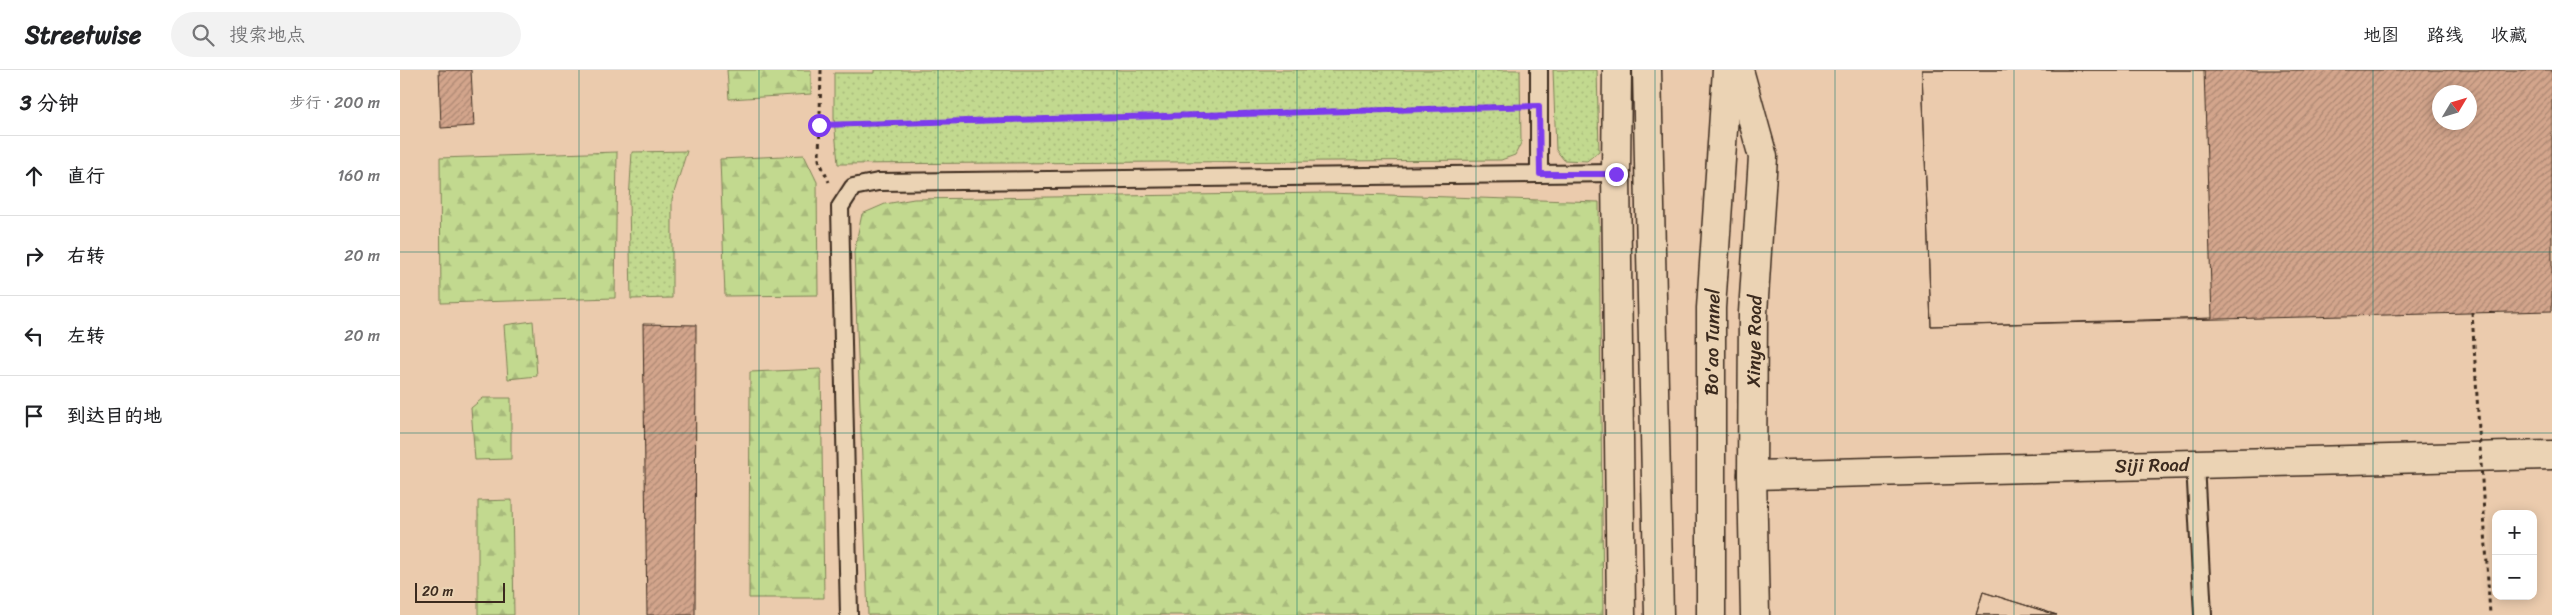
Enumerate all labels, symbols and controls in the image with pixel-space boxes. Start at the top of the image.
search box [171,12,521,57]
text: Streetwise [25,14,141,56]
text: 搜索地点 [229,18,305,51]
text: 地图 [2363,19,2399,51]
text: 路线 [2427,19,2463,51]
text: 收藏 [2491,19,2527,51]
icon: search [189,21,217,49]
text: 3 分钟 [20,84,79,122]
north arrow [2432,85,2477,130]
text: 步行 · 200 m [289,88,380,117]
route start [808,114,831,137]
text: 直行 [67,159,105,192]
text: 160 m [337,161,380,190]
icon: ahead [20,162,48,190]
route end [1605,163,1628,186]
text: 右转 [67,239,105,272]
text: 20 m [344,241,380,270]
icon: right [20,242,48,270]
street label: Bo'ao Tunnel [1695,288,1729,396]
street label: Xinye Road [1737,293,1771,388]
text: 左转 [67,319,105,352]
text: 20 m [344,321,380,350]
icon: left [20,322,48,350]
text: 到达目的地 [67,399,162,432]
icon: arrive [20,402,48,430]
street label: Siji Road [2115,448,2190,482]
map controls [2492,510,2537,600]
button: + [2492,510,2537,555]
button: − [2492,555,2537,600]
text: 20 m [422,579,453,604]
scale bar [415,580,505,603]

